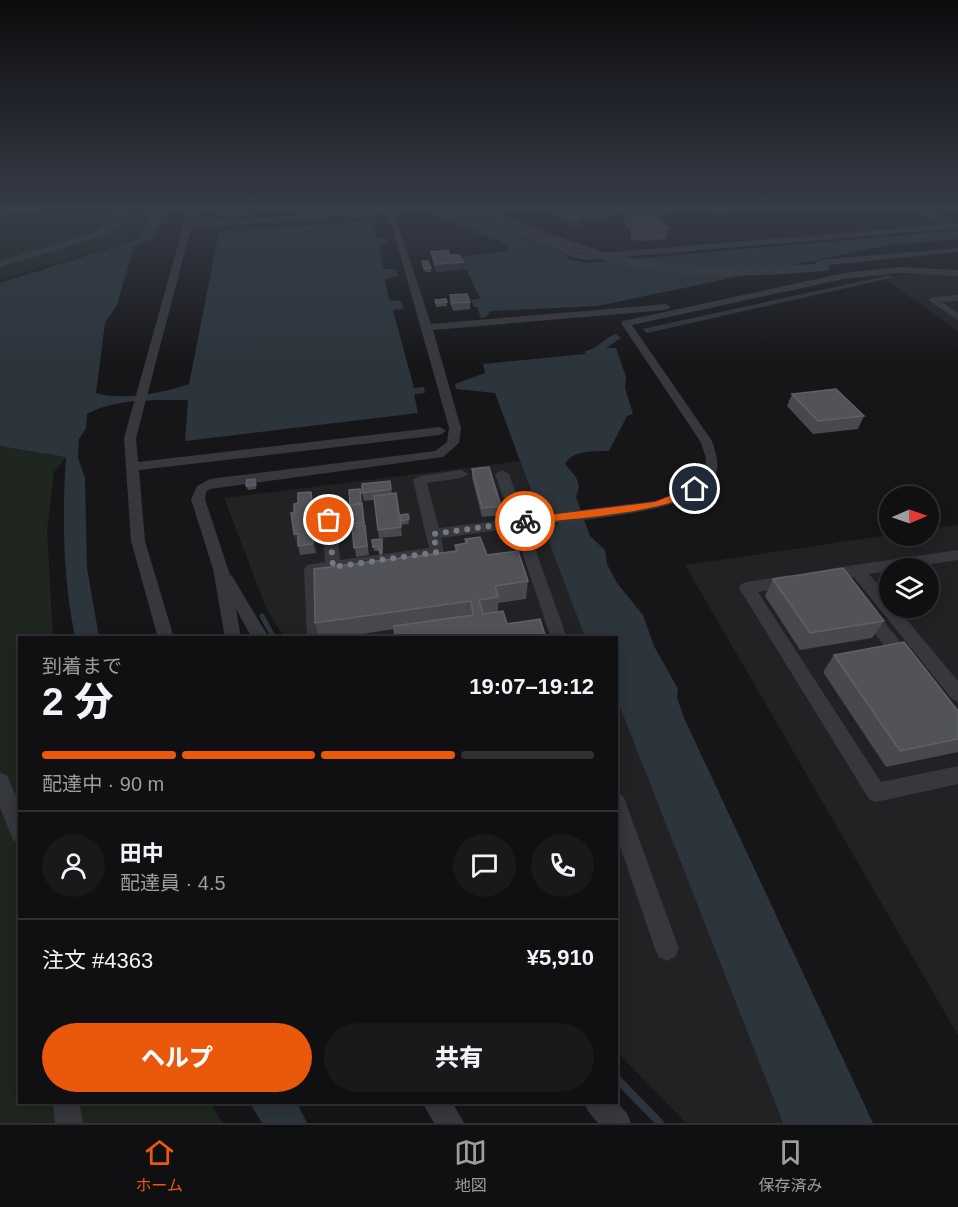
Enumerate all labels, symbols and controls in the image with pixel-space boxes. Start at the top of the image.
pin [669,463,720,514]
icon: home [678,472,711,505]
north arrow [879,486,939,546]
map controls [879,486,939,618]
courier [495,491,555,551]
pin [303,494,354,545]
icon: bag [312,503,345,536]
icon: bike [509,505,542,538]
button: layers [879,558,939,618]
text: 到着まで [42,655,122,677]
text: 19:07–19:12 [469,674,594,699]
text: 2 分 [42,680,114,723]
text: 配達中 · 90 m [42,773,164,795]
button: person [42,834,105,897]
button: chat [453,834,516,897]
button: phone [531,834,594,897]
text: 田中 [120,841,164,866]
text: 配達員 · 4.5 [120,872,226,894]
text: ¥5,910 [527,945,594,970]
text: 注文 #4363 [42,948,153,973]
button: ヘルプ [42,1023,312,1092]
button: 共有 [324,1023,594,1092]
tab: ホーム [136,1136,183,1196]
tab: 地図 [454,1136,487,1196]
tab: 保存済み [758,1136,822,1196]

